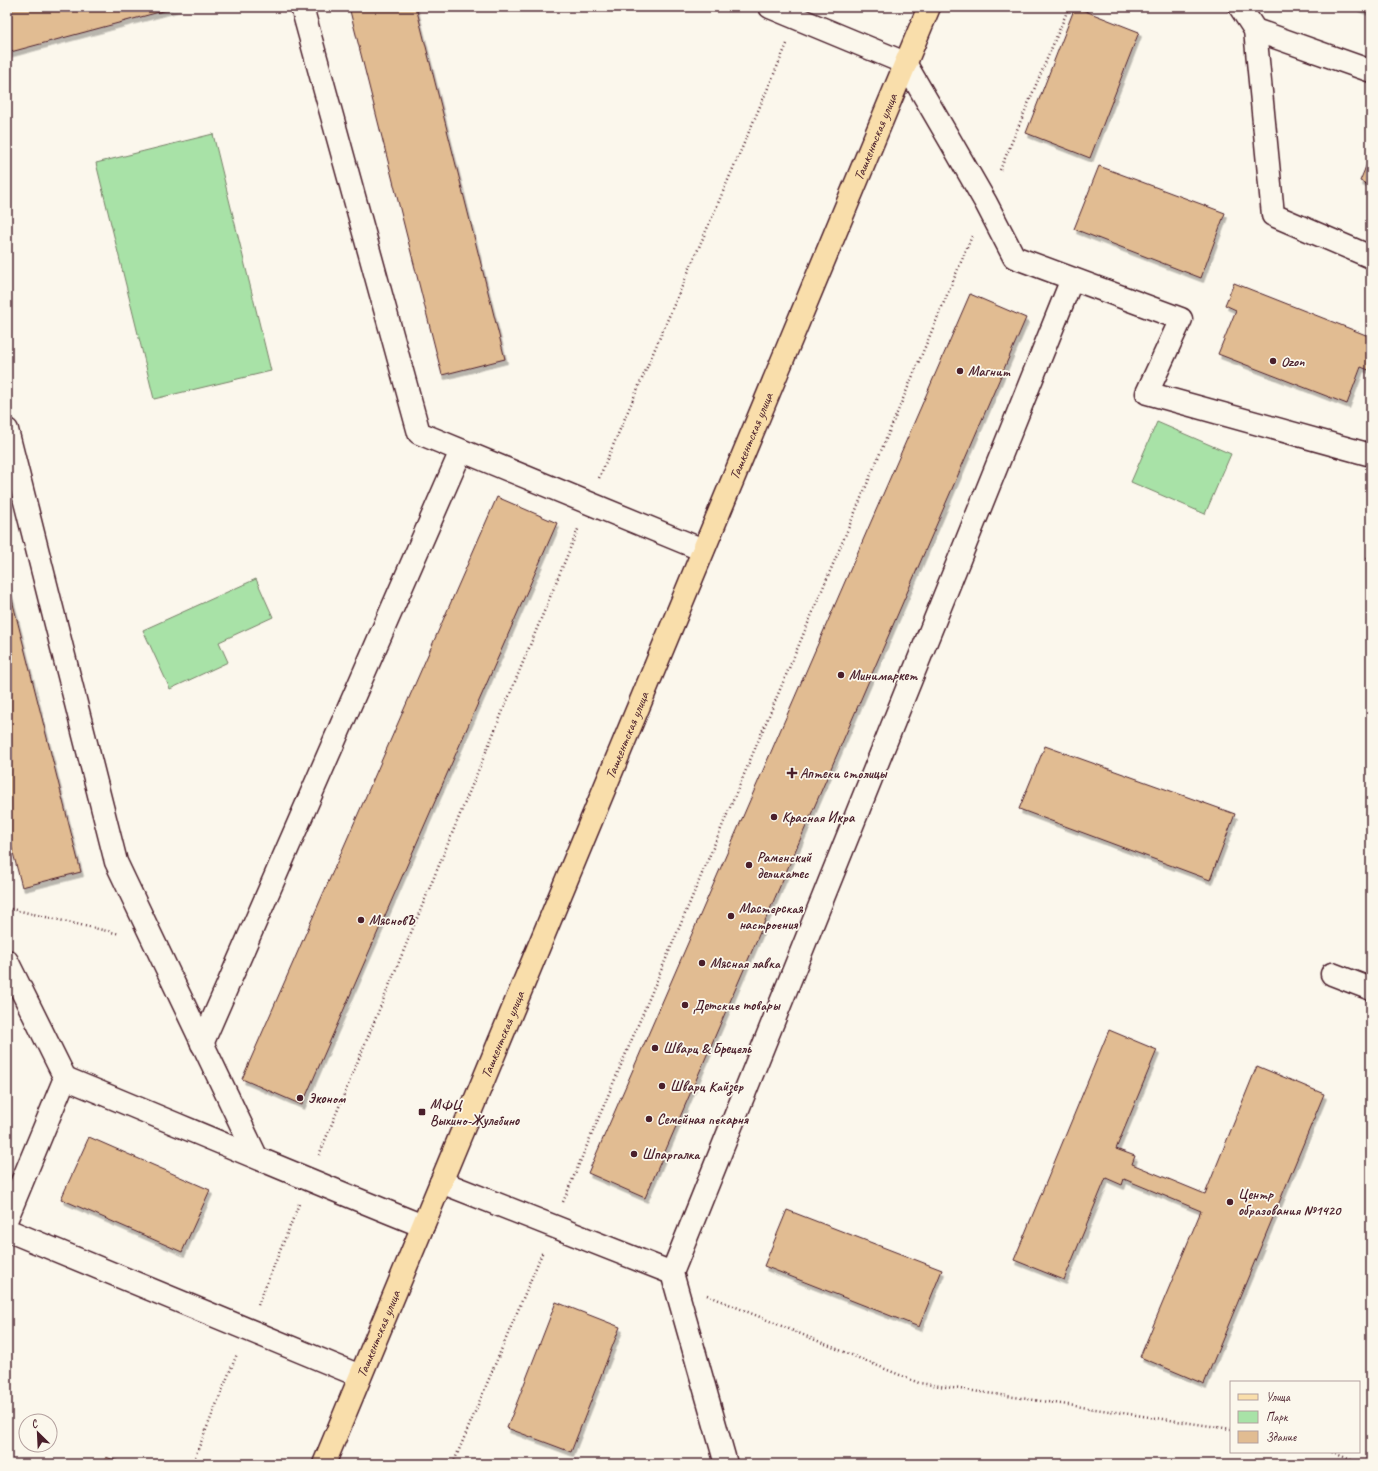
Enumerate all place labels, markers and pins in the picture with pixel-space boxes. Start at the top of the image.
place label: Ozon [1281,353,1305,370]
marker: Ozon [1268,356,1278,366]
place label: Магнит [968,363,1011,380]
marker: Магнит [955,366,965,376]
place label: Минимаркет [849,667,918,684]
marker: Минимаркет [836,670,846,680]
place label: Аптеки столицы [800,765,888,782]
marker: Аптеки столицы [787,768,797,778]
place label: Красная Икра [782,809,856,826]
marker: Красная Икра [769,812,779,822]
place label: Раменский деликатес [757,849,812,882]
marker: Раменский деликатес [744,860,754,870]
place label: Мастерская настроения [739,900,803,933]
marker: Мастерская настроения [726,911,736,921]
place label: МясновЪ [369,912,416,929]
marker: МясновЪ [356,915,366,925]
place label: Мясная лавка [710,955,781,972]
marker: Мясная лавка [697,958,707,968]
place label: Детские товары [693,997,781,1014]
marker: Детские товары [680,1000,690,1010]
place label: Шварц & Брецель [663,1040,752,1057]
marker: Шварц & Брецель [650,1043,660,1053]
place label: Шварц Кайзер [670,1078,744,1096]
marker: Шварц Кайзер [657,1081,667,1091]
place label: Эконом [308,1090,346,1107]
marker: Эконом [295,1093,305,1103]
place label: МФЦ Выхино-Жулебино [430,1096,520,1129]
marker: МФЦ Выхино-Жулебино [417,1107,427,1117]
place label: Семейная пекарня [657,1111,749,1128]
marker: Семейная пекарня [644,1114,654,1124]
place label: Шпаргалка [642,1146,701,1163]
marker: Шпаргалка [629,1149,639,1159]
place label: Центр образования №1420 [1238,1186,1342,1219]
marker: Центр образования №1420 [1225,1197,1235,1207]

